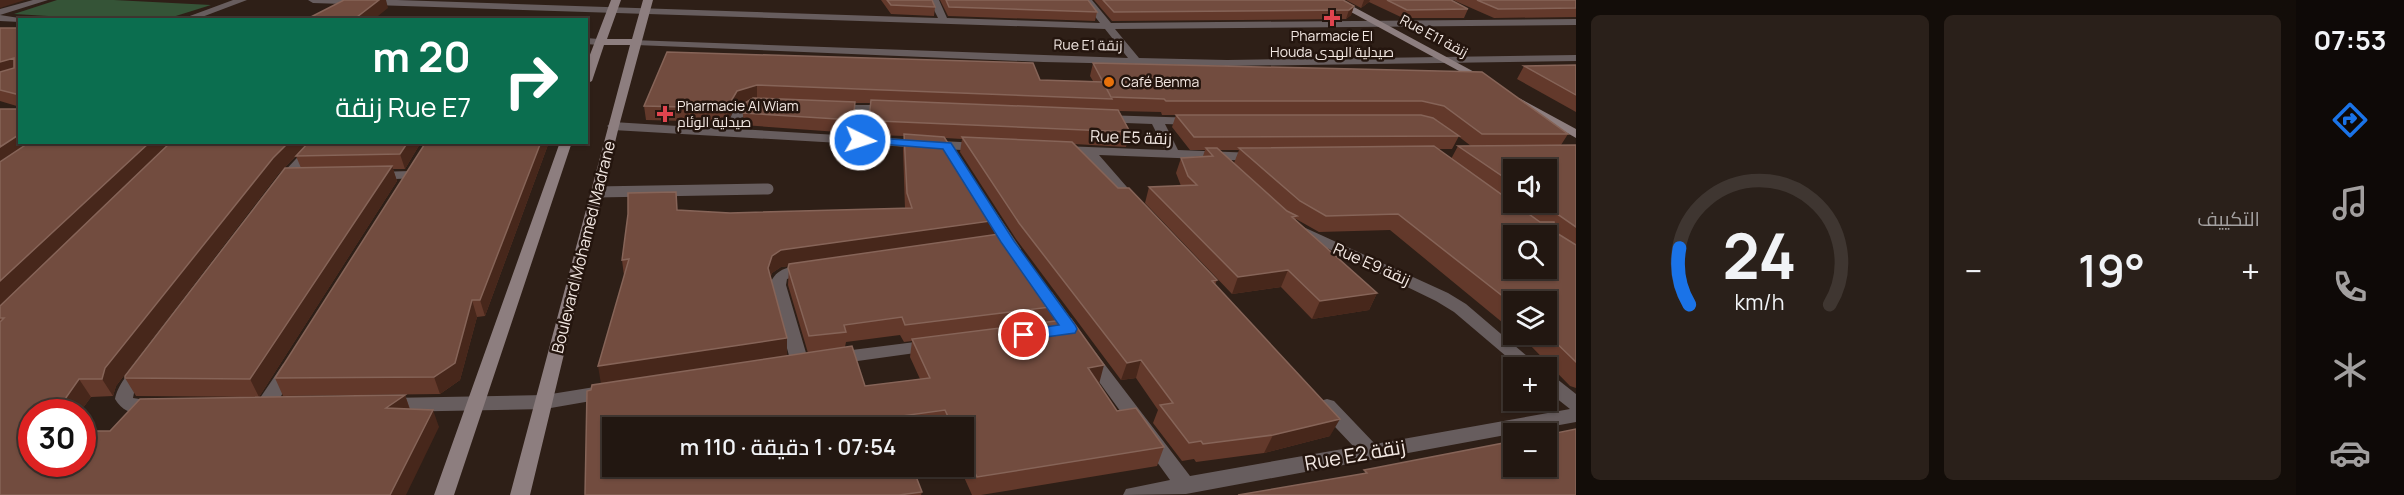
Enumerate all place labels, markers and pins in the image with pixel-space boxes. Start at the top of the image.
marker: Pharmacie El Houda صيدلية الهدى [1325,11,1339,25]
place label: Pharmacie El Houda صيدلية الهدى [1270,26,1394,61]
place label: Café Benma [1121,72,1199,91]
marker: Café Benma [1102,75,1116,89]
place label: Pharmacie Al Wiam صيدلية الوئام [677,96,799,132]
marker: Pharmacie Al Wiam صيدلية الوئام [658,107,672,121]
pin [998,309,1049,360]

